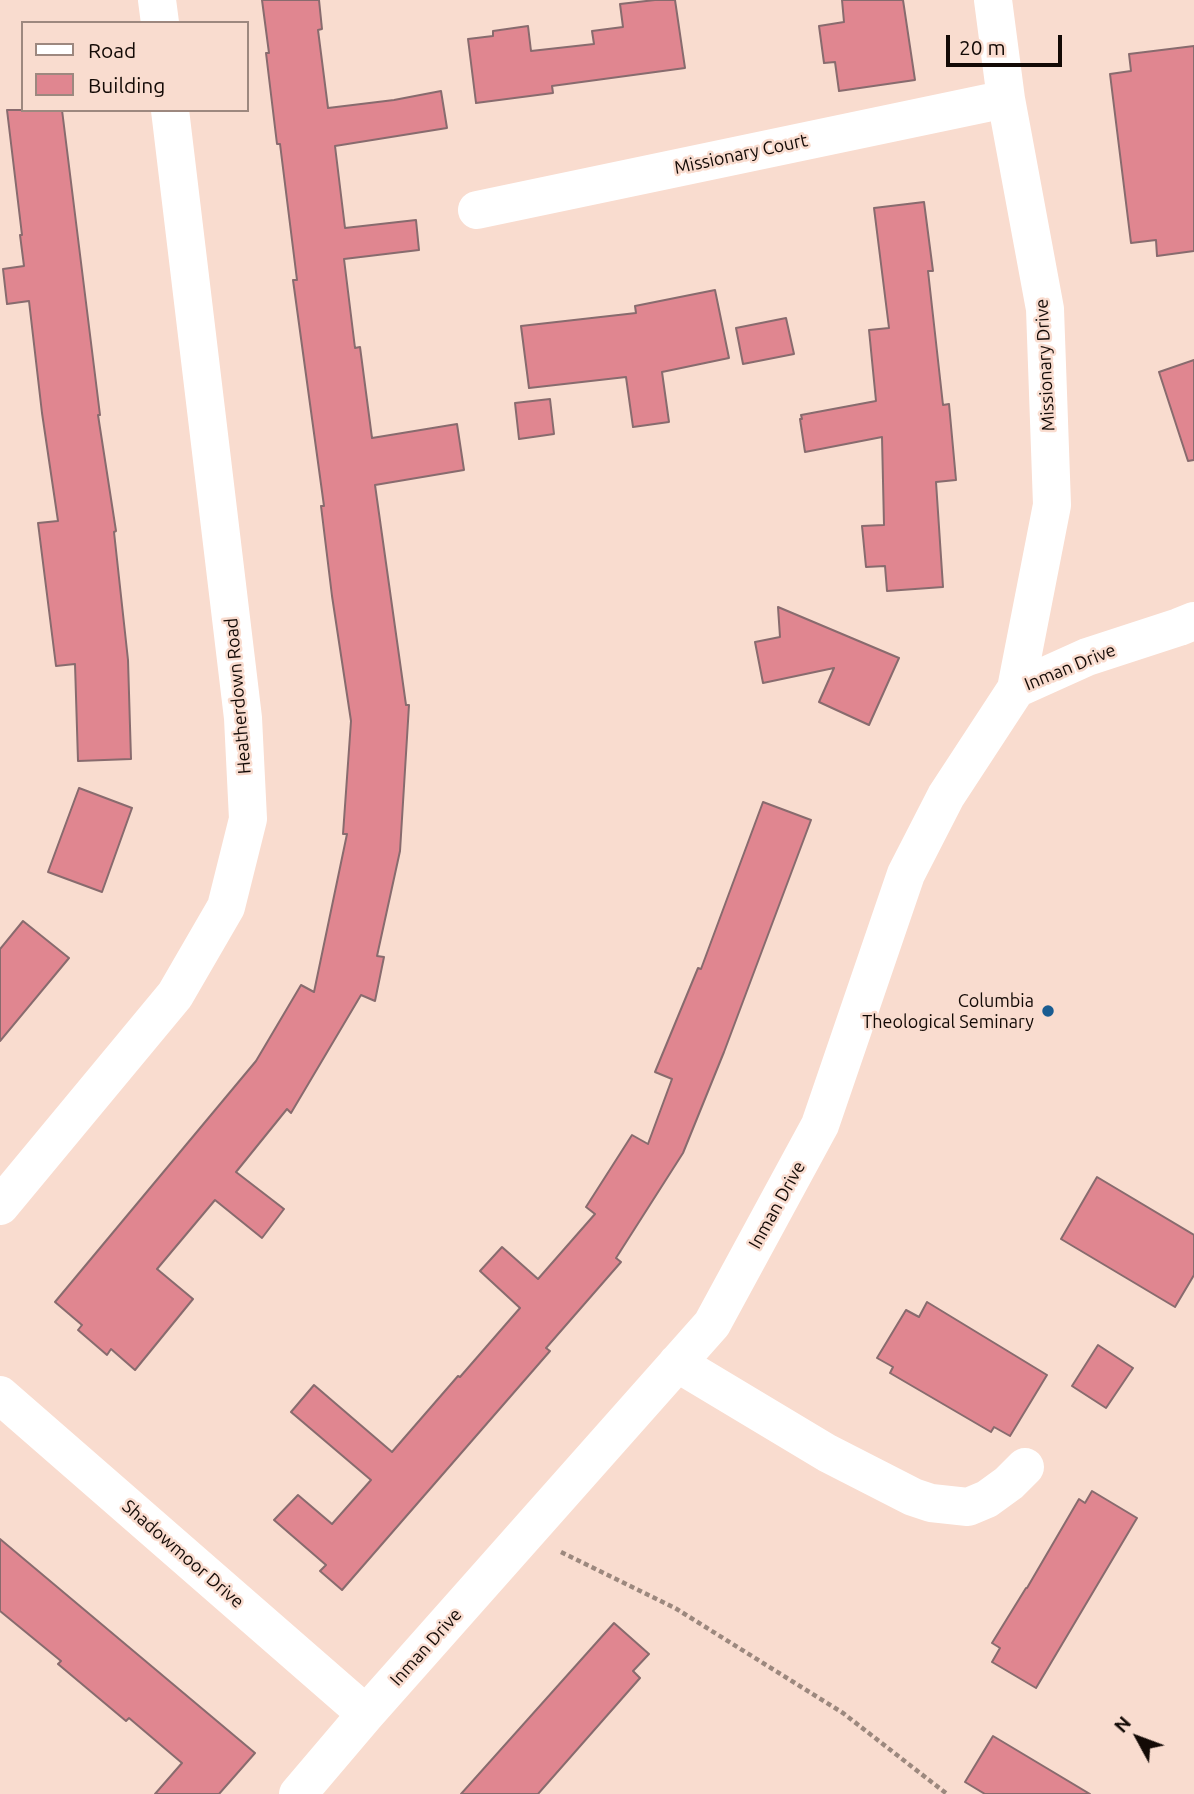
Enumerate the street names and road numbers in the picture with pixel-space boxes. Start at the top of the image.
street label: Missionary Court [672,129,810,179]
street label: Missionary Drive [1031,298,1059,432]
street label: Heatherdown Road [220,617,256,775]
street label: Inman Drive [1021,639,1119,695]
street label: Inman Drive [744,1158,810,1252]
street label: Shadowmoor Drive [118,1495,248,1613]
street label: Inman Drive [386,1604,466,1690]

